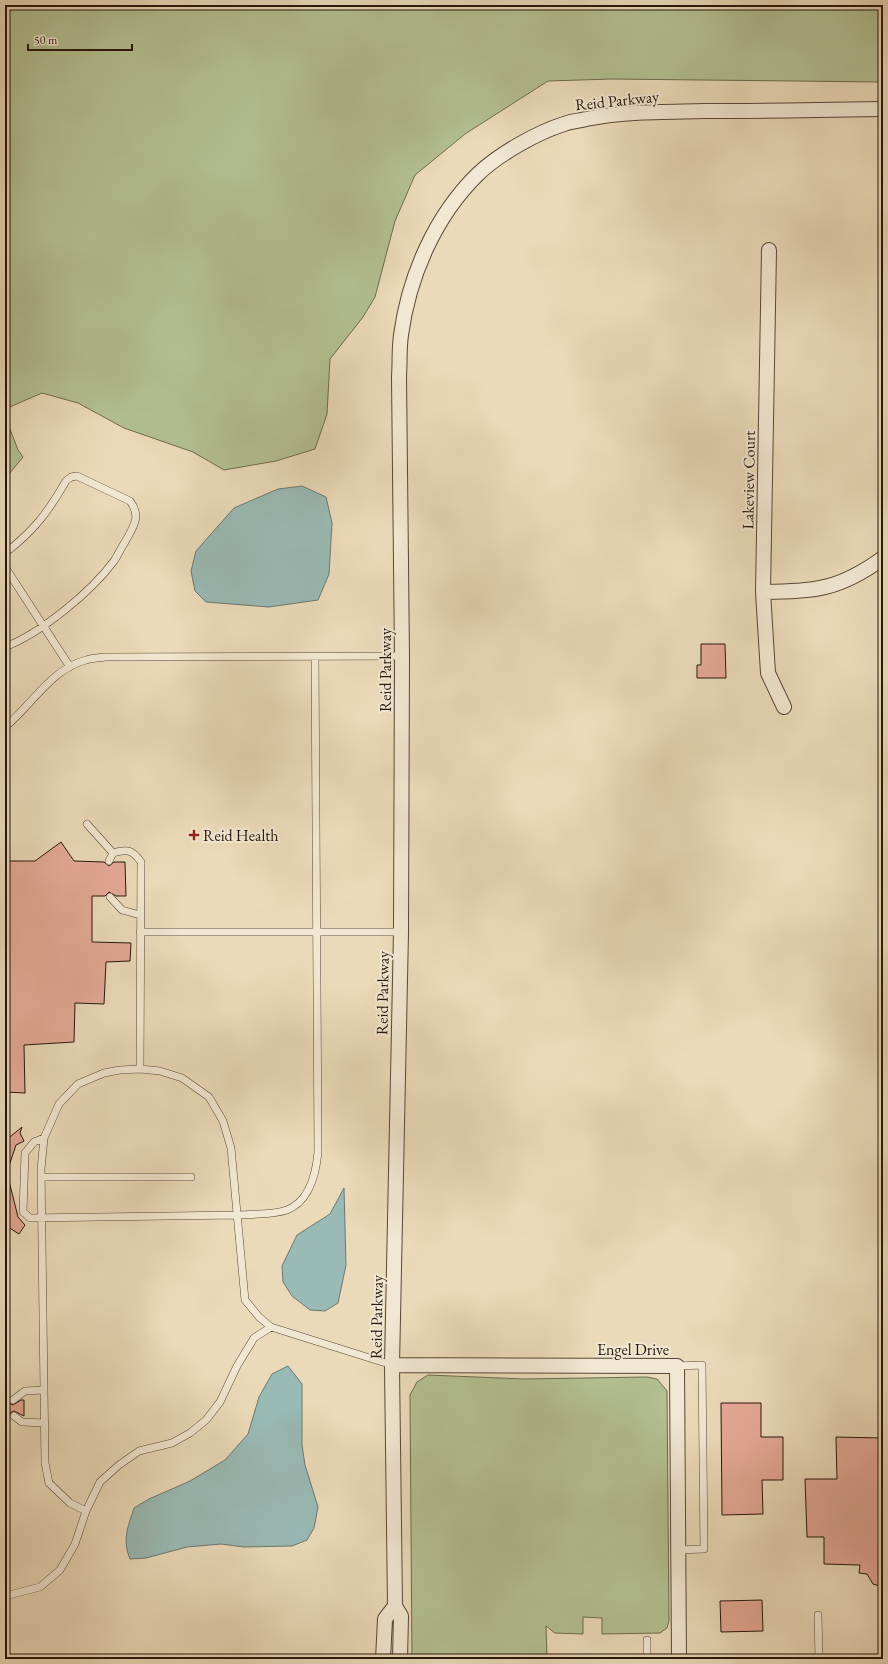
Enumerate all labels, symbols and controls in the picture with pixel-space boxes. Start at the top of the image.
scale bar [28,26,132,52]
text: 50 m [34,32,58,48]
street label: Reid Parkway [574,86,661,115]
street label: Lakeview Court [737,430,760,530]
street label: Reid Parkway [375,627,396,712]
place label: Reid Health [203,825,279,846]
marker: Reid Health [188,829,200,841]
street label: Reid Parkway [371,950,394,1035]
street label: Reid Parkway [365,1274,388,1359]
street label: Engel Drive [597,1339,669,1360]

